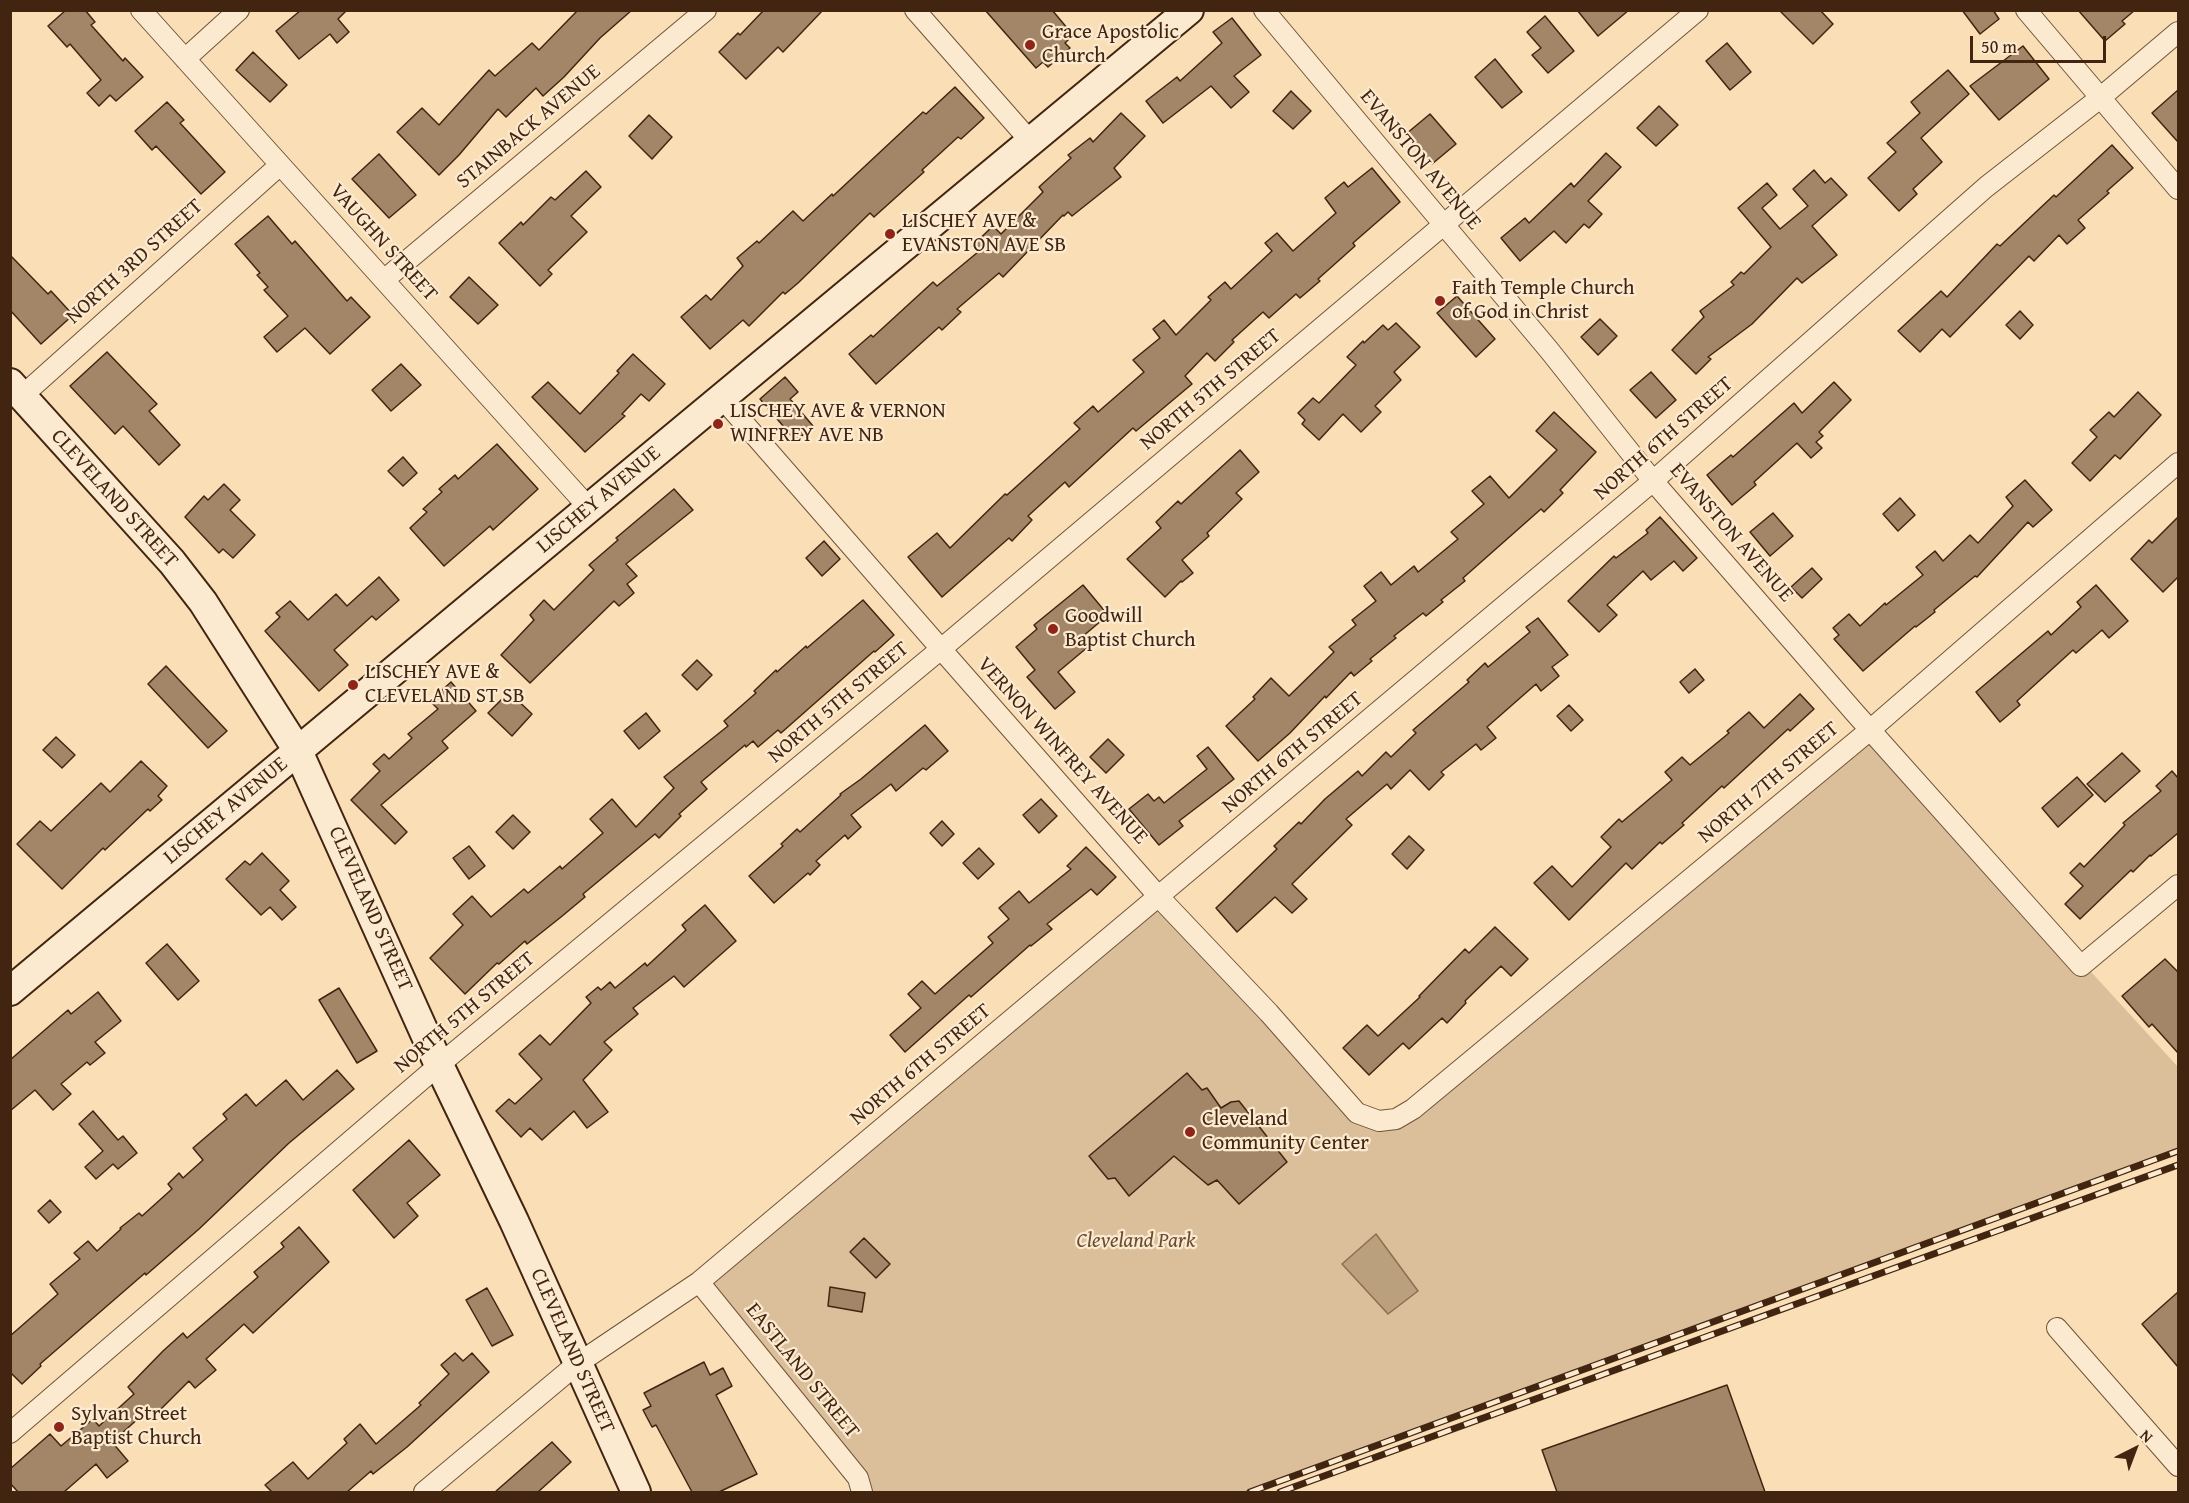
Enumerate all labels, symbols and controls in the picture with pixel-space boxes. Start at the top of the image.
place label: Grace Apostolic Church [1042,20,1179,70]
scale bar [1973,24,2110,62]
text: 50 m [1981,33,2017,60]
marker: Grace Apostolic Church [1023,38,1037,52]
street label: STAINBACK AVENUE [452,59,606,195]
street label: EVANSTON AVENUE [1354,85,1486,235]
street label: VAUGHN STREET [324,179,442,307]
street label: NORTH 3RD STREET [61,194,209,330]
place label: LISCHEY AVE & EVANSTON AVE SB [902,209,1066,259]
marker: LISCHEY AVE & EVANSTON AVE SB [883,227,897,241]
place label: Faith Temple Church of God in Christ [1452,276,1634,326]
marker: Faith Temple Church of God in Christ [1433,294,1447,308]
street label: NORTH 5TH STREET [1135,324,1287,456]
street label: NORTH 6TH STREET [1589,372,1739,506]
place label: LISCHEY AVE & VERNON WINFREY AVE NB [730,399,946,449]
marker: LISCHEY AVE & VERNON WINFREY AVE NB [711,417,725,431]
street label: CLEVELAND STREET [45,424,183,574]
street label: LISCHEY AVENUE [532,441,666,559]
street label: EVANSTON AVENUE [1664,458,1798,608]
place label: Goodwill Baptist Church [1065,604,1196,654]
marker: Goodwill Baptist Church [1046,622,1060,636]
street label: NORTH 5TH STREET [763,637,915,769]
street label: VERNON WINFREY AVENUE [971,652,1153,850]
place label: LISCHEY AVE & CLEVELAND ST SB [365,660,525,710]
marker: LISCHEY AVE & CLEVELAND ST SB [346,678,360,692]
street label: NORTH 6TH STREET [1217,687,1369,819]
street label: NORTH 7TH STREET [1693,717,1845,849]
street label: LISCHEY AVENUE [159,752,293,870]
street label: CLEVELAND STREET [322,823,418,995]
street label: NORTH 5TH STREET [389,947,541,1079]
street label: NORTH 6TH STREET [845,999,997,1131]
place label: Cleveland Community Center [1202,1107,1369,1157]
marker: Cleveland Community Center [1183,1125,1197,1139]
park label: Cleveland Park [1077,1229,1195,1255]
street label: CLEVELAND STREET [524,1265,620,1437]
street label: EASTLAND STREET [740,1298,864,1444]
place label: Sylvan Street Baptist Church [71,1402,202,1452]
north arrow [2105,1419,2165,1479]
marker: Sylvan Street Baptist Church [52,1420,66,1434]
text: N [2135,1423,2159,1448]

